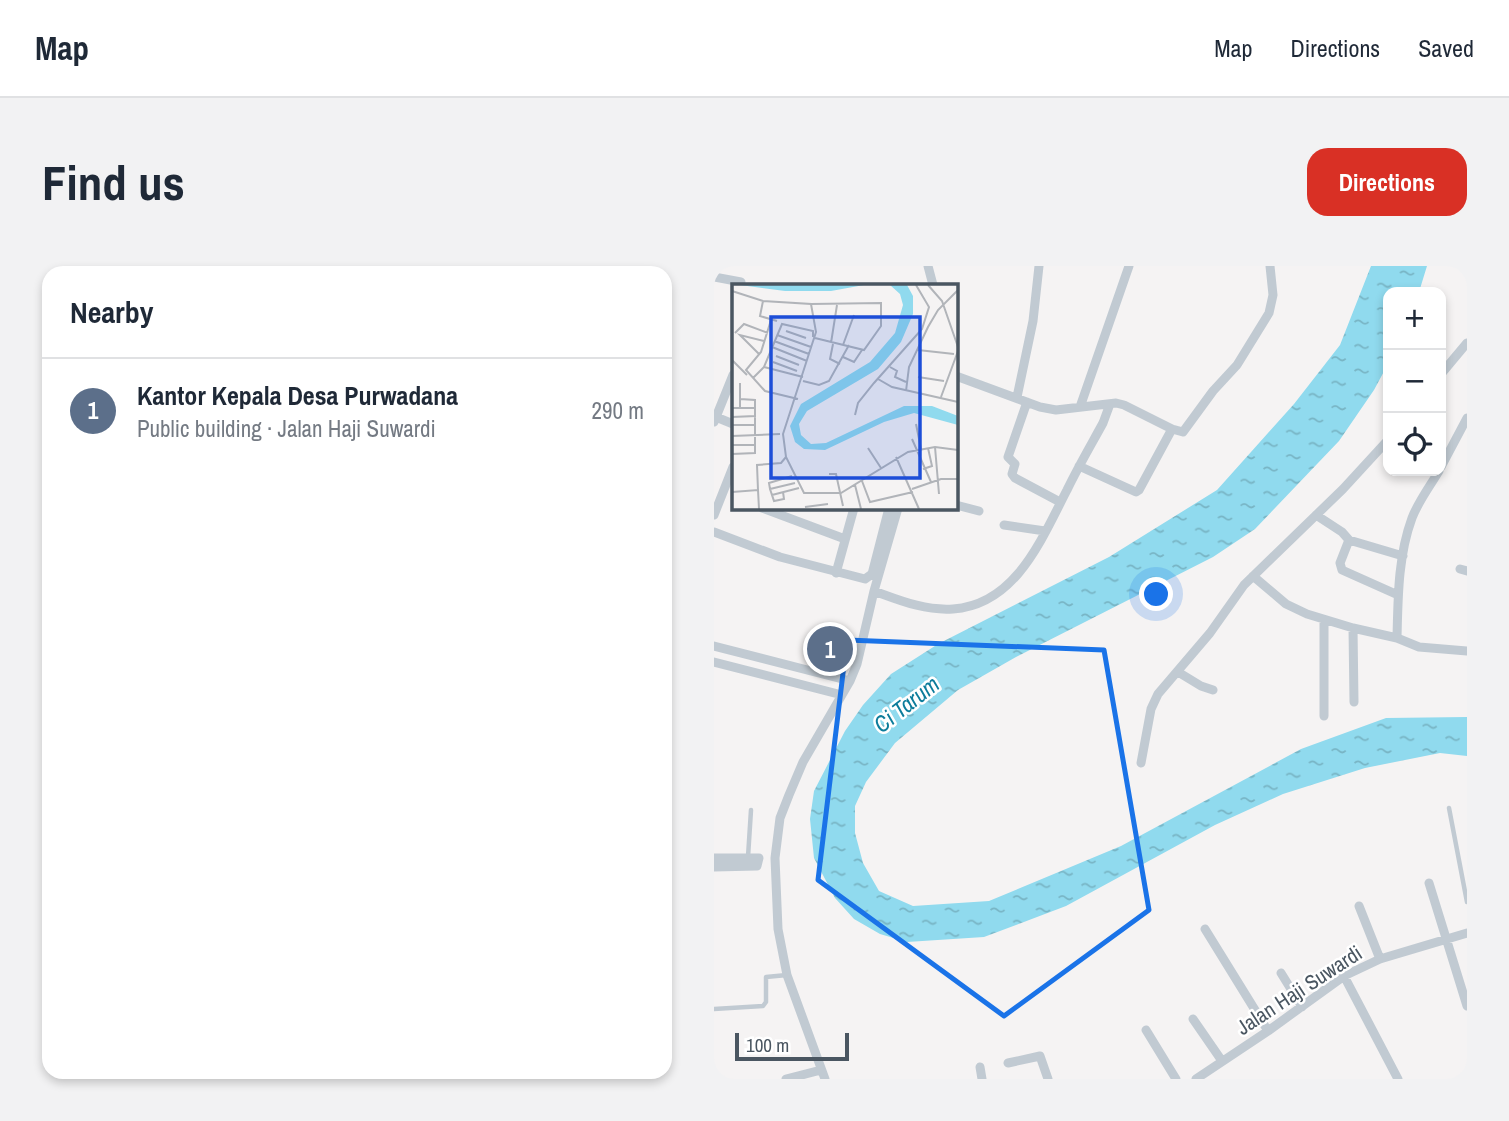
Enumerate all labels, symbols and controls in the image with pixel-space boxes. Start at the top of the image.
text: Map [35,26,89,70]
text: Map [1214,32,1252,64]
text: Directions [1290,32,1380,64]
text: Saved [1418,32,1474,64]
button: Directions [1307,148,1467,216]
text: Find us [42,149,185,215]
inset map [732,284,957,509]
map controls [1383,287,1446,476]
button: + [1383,287,1446,350]
text: Nearby [70,292,153,332]
button: − [1383,350,1446,413]
text: Kantor Kepala Desa Purwadana [137,378,458,413]
text: 1 [88,395,98,426]
text: 290 m [592,395,644,426]
text: Public building · Jalan Haji Suwardi [137,413,436,444]
button: locate [1383,413,1446,476]
your location [1139,577,1173,611]
pin: 1 [807,623,853,675]
water label: Ci Tarum [867,669,945,739]
street label: Jalan Haji Suwardi [1230,938,1368,1042]
scale bar [735,1030,849,1062]
text: 100 m [746,1032,789,1058]

